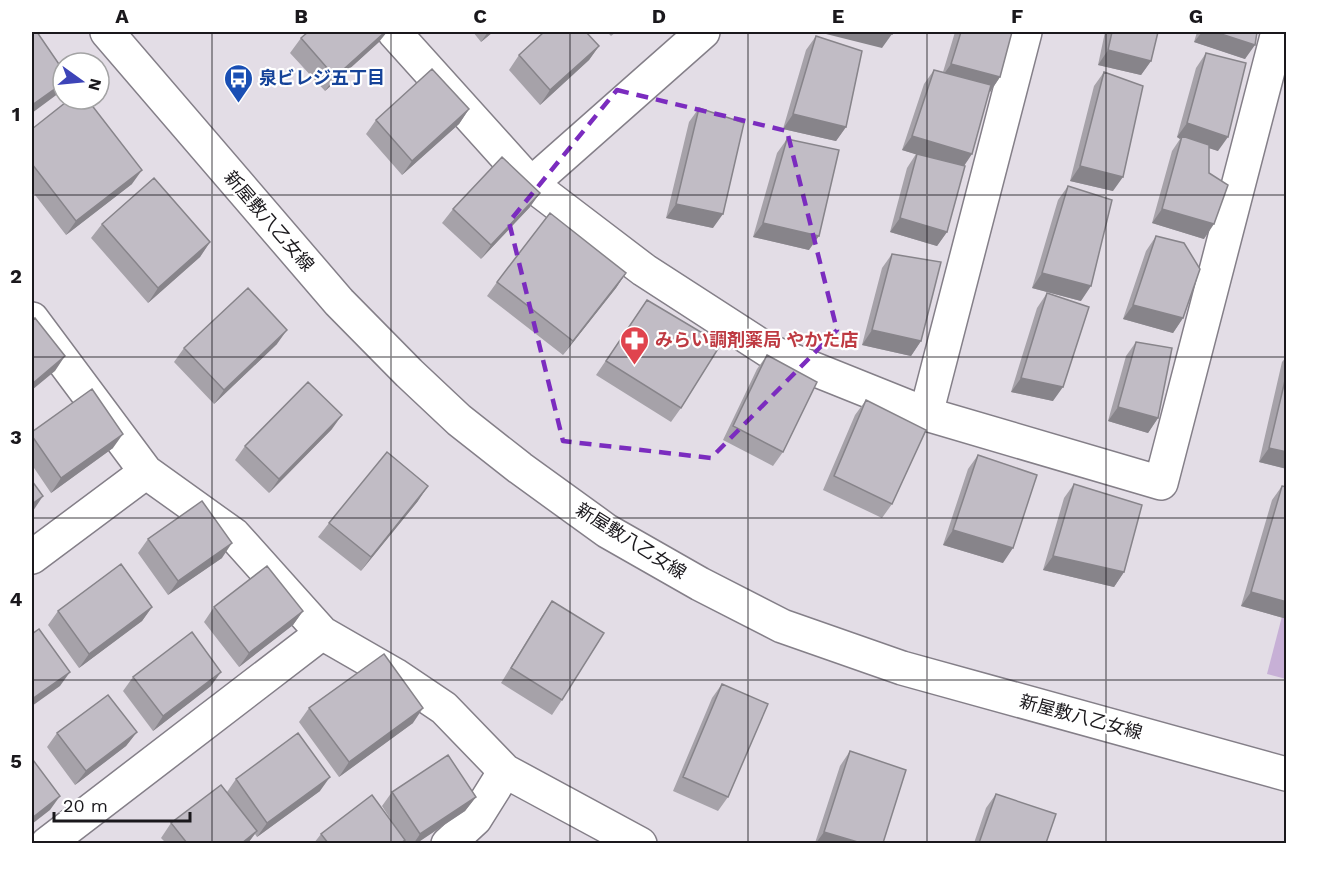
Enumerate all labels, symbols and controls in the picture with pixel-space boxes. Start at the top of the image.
text: A [115,4,129,28]
text: B [294,4,308,28]
text: C [473,4,487,28]
text: D [652,4,666,28]
text: E [832,4,844,28]
text: F [1011,4,1023,28]
text: G [1189,4,1203,28]
north arrow [51,51,111,111]
bus stop icon: 泉ビレジ五丁目 [222,62,254,104]
place label: 泉ビレジ五丁目 [259,67,385,88]
text: N [84,77,106,93]
text: 1 [12,102,20,126]
street label: 新屋敷八乙女線 [220,166,319,275]
text: 2 [10,264,22,288]
pharmacy icon: みらい調剤薬局 やかた店 [618,324,650,366]
place label: みらい調剤薬局 やかた店 [655,329,858,350]
text: 3 [10,425,22,449]
street label: 新屋敷八乙女線 [572,498,690,583]
text: 4 [10,587,23,611]
street label: 新屋敷八乙女線 [1018,690,1145,743]
text: 5 [10,749,22,773]
scale bar [54,785,190,823]
text: 20 m [63,795,108,816]

